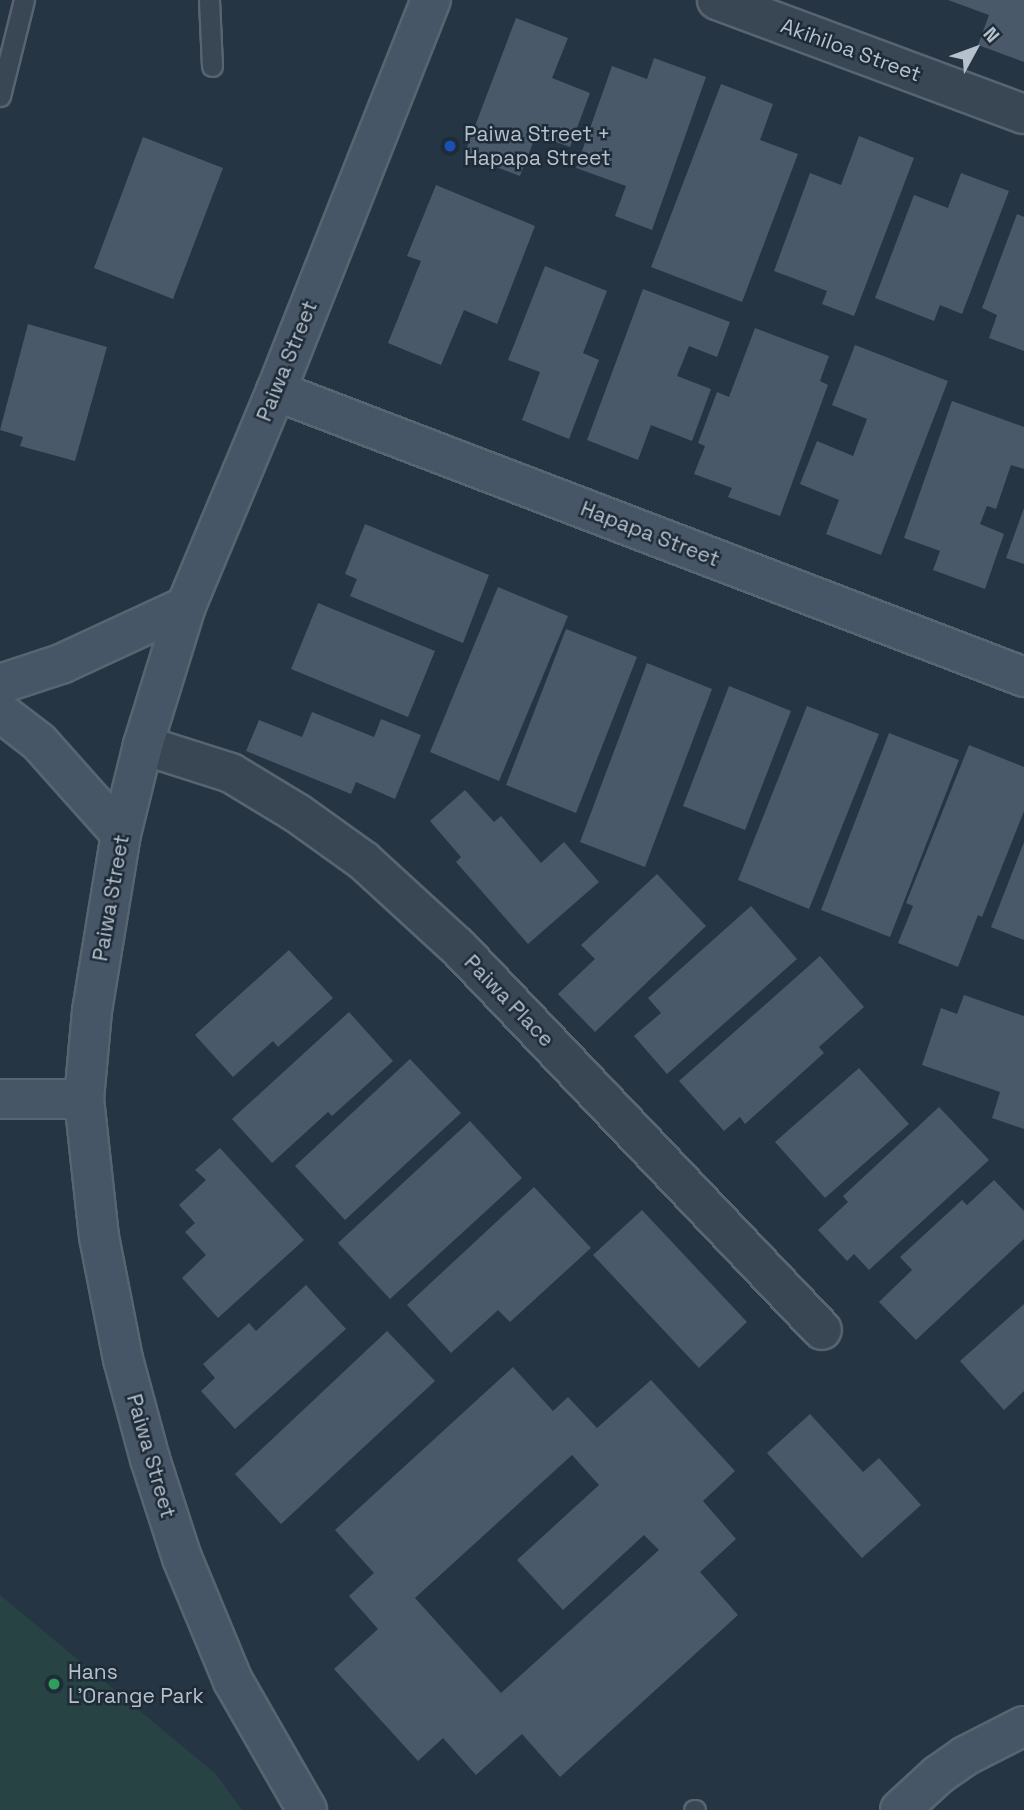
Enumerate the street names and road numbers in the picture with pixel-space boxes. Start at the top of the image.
street label: Akihiloa Street [777,13,925,87]
street label: Paiwa Street [251,297,323,425]
street label: Hapapa Street [577,496,723,572]
street label: Paiwa Street [87,833,135,963]
street label: Paiwa Place [459,950,559,1052]
street label: Paiwa Street [121,1391,181,1521]

